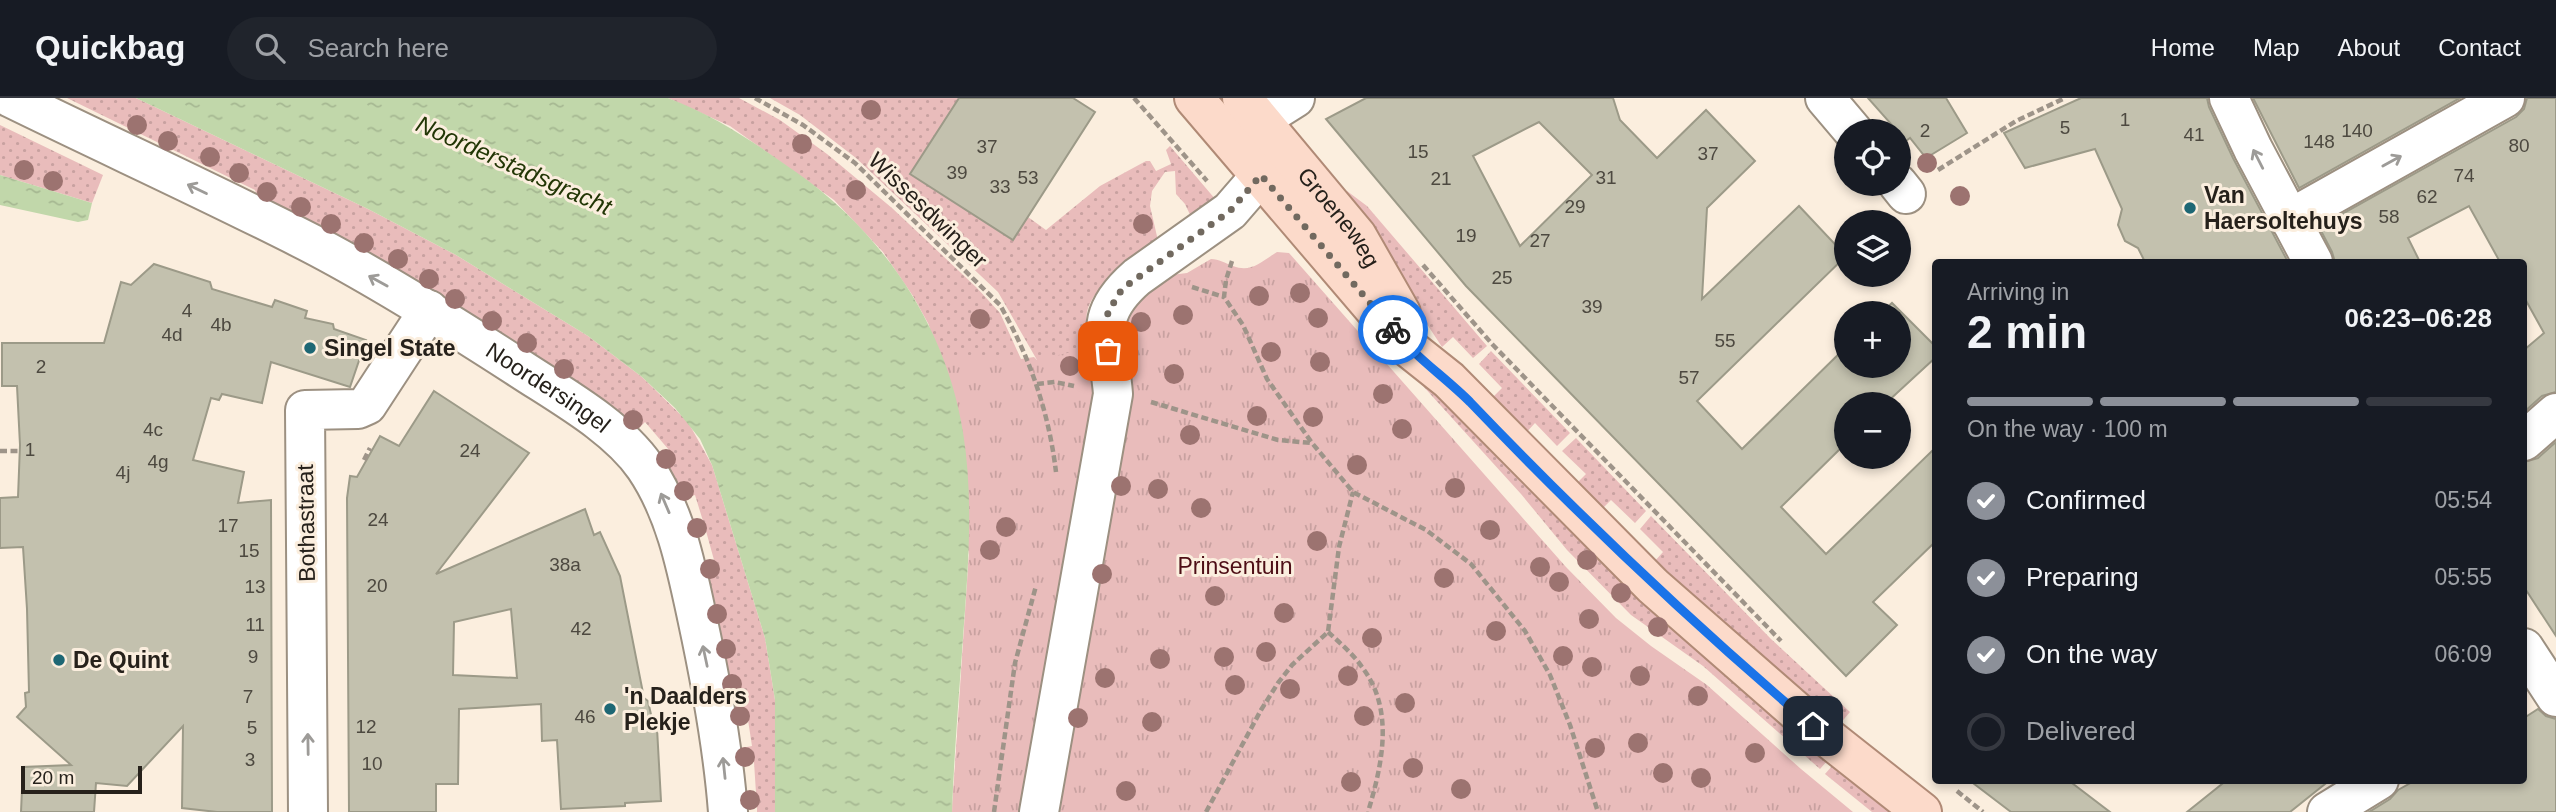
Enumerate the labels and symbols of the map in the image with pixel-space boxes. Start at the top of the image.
house number: 1 [2120,109,2130,130]
water label: Noorderstadsgracht [412,110,617,221]
house number: 5 [2060,117,2070,138]
house number: 2 [1920,120,1930,141]
house number: 140 [2341,120,2373,141]
house number: 41 [2183,124,2205,145]
house number: 148 [2303,131,2335,152]
house number: 80 [2508,135,2530,156]
house number: 37 [976,136,998,157]
house number: 15 [1407,141,1429,162]
house number: 37 [1697,143,1719,164]
street label: Wissesdwinger [863,147,993,273]
one-way arrow [2251,149,2265,170]
one-way arrow [2381,154,2401,168]
house number: 39 [946,162,968,183]
street label: Groeneweg [1293,162,1385,272]
house number: 74 [2453,165,2475,186]
house number: 53 [1017,167,1039,188]
house number: 31 [1595,167,1617,188]
house number: 21 [1430,168,1452,189]
house number: 33 [989,176,1011,197]
one-way arrow [187,181,208,195]
place label: Van Haersoltehuys [2204,182,2363,234]
house number: 62 [2416,186,2438,207]
house number: 29 [1564,196,1586,217]
marker: Van Haersoltehuys [2182,200,2198,216]
house number: 58 [2378,206,2400,227]
house number: 19 [1455,225,1477,246]
house number: 27 [1529,230,1551,251]
house number: 25 [1491,267,1513,288]
one-way arrow [368,274,388,288]
courier [1358,295,1428,365]
house number: 39 [1581,296,1603,317]
house number: 4 [182,300,193,321]
house number: 4b [210,314,232,335]
pin [1078,321,1138,381]
house number: 4d [161,324,183,345]
house number: 55 [1714,330,1736,351]
place label: Singel State [324,335,456,361]
street label: Noordersingel [481,337,615,438]
marker: Singel State [302,340,318,356]
house number: 2 [36,356,46,377]
house number: 57 [1678,367,1700,388]
house number: 4c [143,419,163,440]
house number: 1 [25,439,35,460]
house number: 24 [459,440,481,461]
house number: 4g [147,451,169,472]
house number: 4j [116,462,130,483]
street label: Bothastraat [292,463,320,582]
one-way arrow [658,492,671,514]
house number: 24 [367,509,389,530]
house number: 17 [217,515,239,536]
house number: 15 [238,540,260,561]
park label: Prinsentuin [1177,553,1293,579]
house number: 38a [549,554,581,575]
house number: 20 [366,575,388,596]
house number: 13 [244,576,266,597]
house number: 11 [245,614,265,635]
house number: 42 [570,618,592,639]
one-way arrow [698,645,712,668]
house number: 9 [248,646,258,667]
place label: De Quint [73,647,169,673]
marker: De Quint [51,652,67,668]
place label: 'n Daalders Plekje [624,683,747,735]
house number: 7 [243,686,253,707]
pin [1783,696,1843,756]
marker: 'n Daalders Plekje [602,701,618,717]
house number: 46 [574,706,596,727]
house number: 12 [355,716,377,737]
house number: 5 [247,717,257,738]
one-way arrow [301,733,315,756]
house number: 3 [245,749,255,770]
house number: 10 [361,753,383,774]
one-way arrow [717,757,730,779]
scale bar [21,763,142,795]

